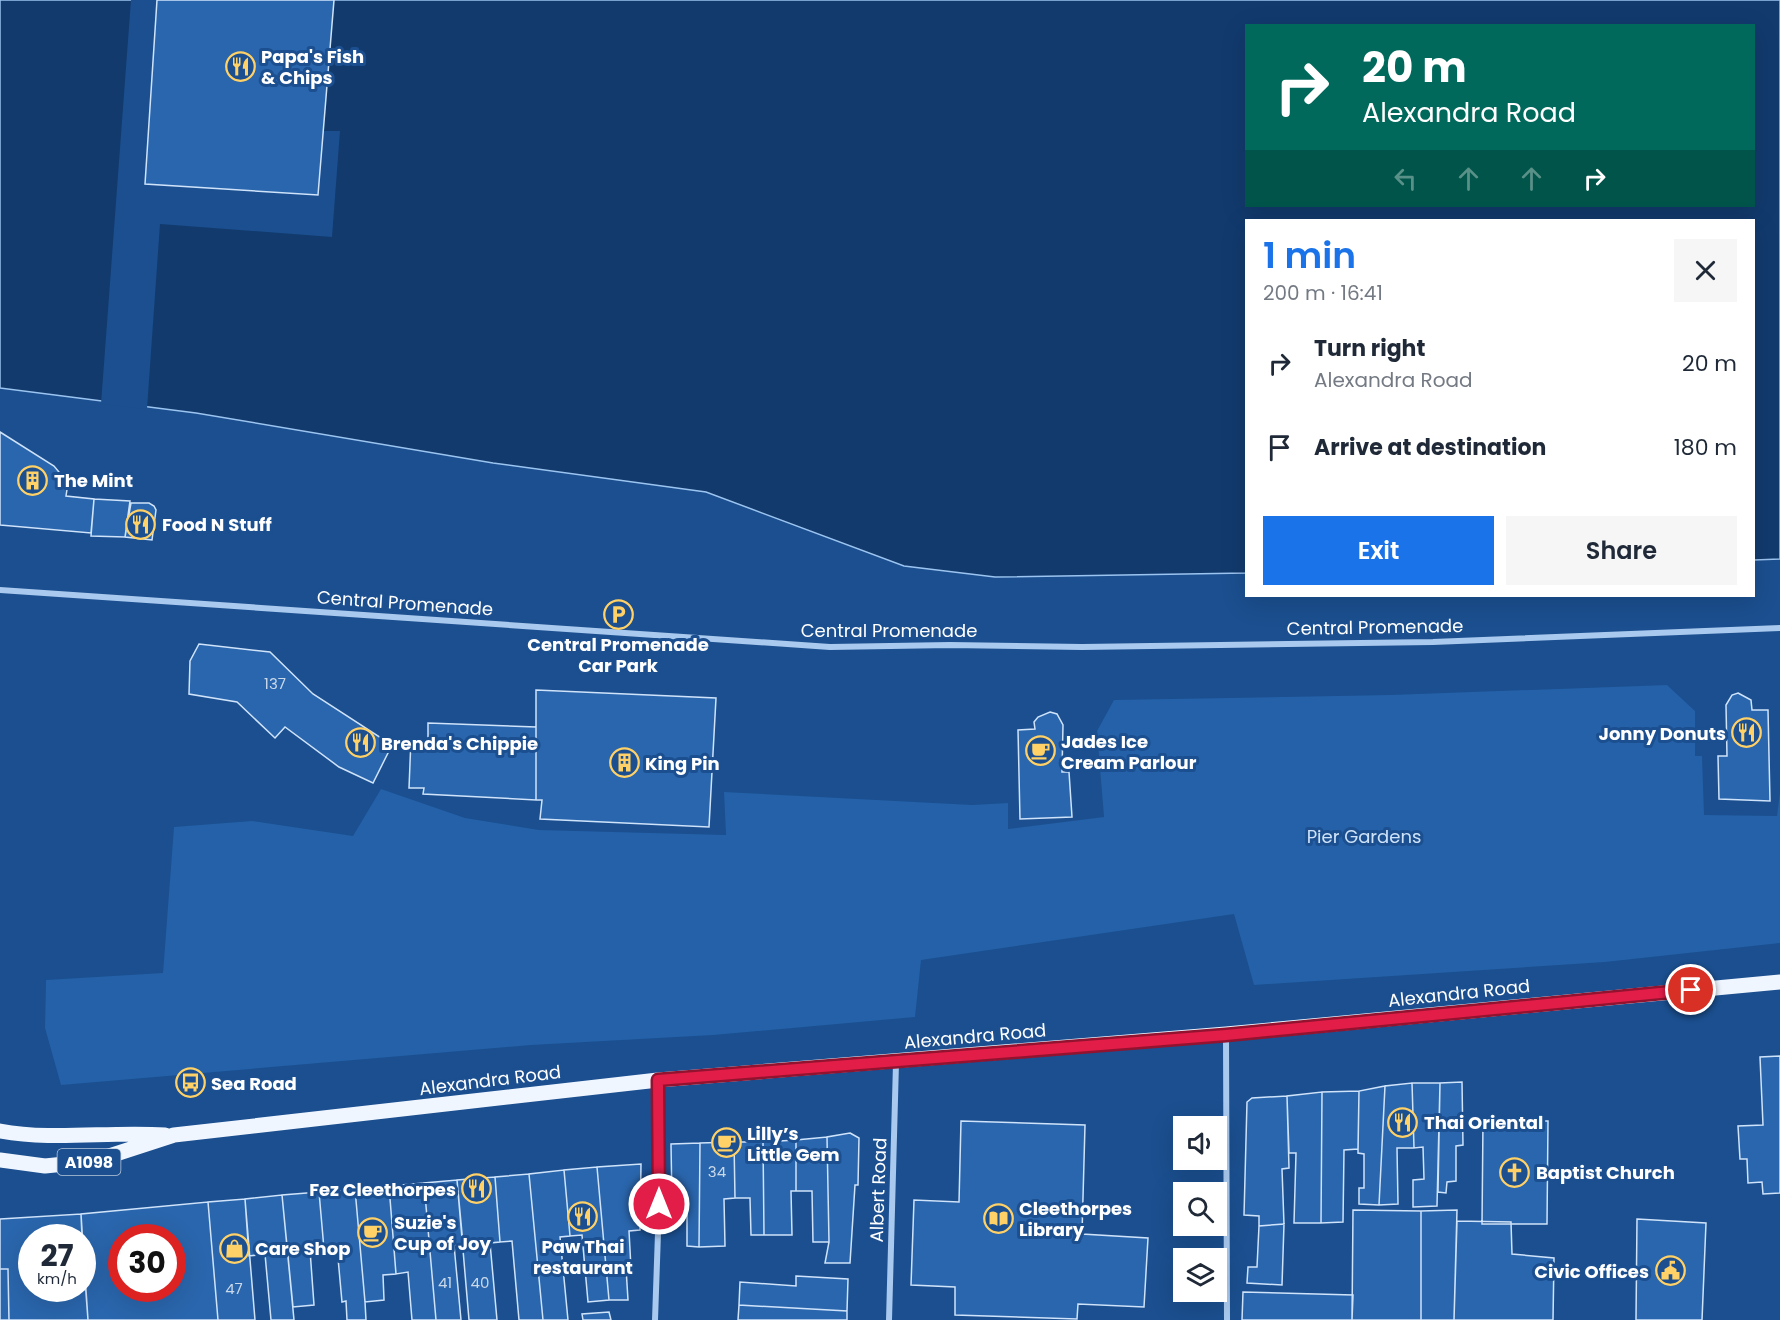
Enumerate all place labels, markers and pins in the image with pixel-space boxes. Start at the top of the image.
place label: Papa's Fish & Chips [261,44,364,90]
restaurant icon: Papa's Fish & Chips [224,50,256,82]
building icon: The Mint [17,464,49,496]
place label: The Mint [54,468,133,493]
restaurant icon: Food N Stuff [125,508,157,540]
place label: Food N Stuff [162,512,272,537]
parking icon: Central Promenade Car Park [602,599,634,631]
place label: Central Promenade Car Park [527,632,709,678]
restaurant icon: Jonny Donuts [1731,717,1763,749]
place label: Jonny Donuts [1599,721,1726,746]
restaurant icon: Brenda's Chippie [344,727,376,759]
place label: Jades Ice Cream Parlour [1061,729,1197,775]
place label: Brenda's Chippie [381,731,538,756]
cafe icon: Jades Ice Cream Parlour [1024,735,1056,767]
building icon: King Pin [608,747,640,779]
place label: King Pin [645,751,720,776]
pin [1665,964,1716,1015]
bus stop icon: Sea Road [174,1067,206,1099]
place label: Sea Road [211,1071,297,1096]
restaurant icon: Thai Oriental [1387,1106,1419,1138]
place label: Thai Oriental [1424,1110,1543,1135]
place label: Lilly’s Little Gem [747,1121,840,1167]
cafe icon: Lilly’s Little Gem [710,1127,742,1159]
church icon: Baptist Church [1499,1156,1531,1188]
place label: Baptist Church [1536,1160,1675,1185]
restaurant icon: Fez Cleethorpes [461,1173,493,1205]
place label: Fez Cleethorpes [309,1177,456,1202]
place label: Cleethorpes Library [1019,1196,1132,1242]
restaurant icon: Paw Thai restaurant [567,1201,599,1233]
library icon: Cleethorpes Library [982,1202,1014,1234]
place label: Suzie's Cup of Joy [394,1210,492,1256]
cafe icon: Suzie's Cup of Joy [357,1216,389,1248]
shop icon: Care Shop [218,1232,250,1264]
place label: Paw Thai restaurant [533,1234,633,1280]
place label: Care Shop [255,1236,350,1261]
public building icon: Civic Offices [1654,1255,1686,1287]
place label: Civic Offices [1534,1259,1649,1284]

